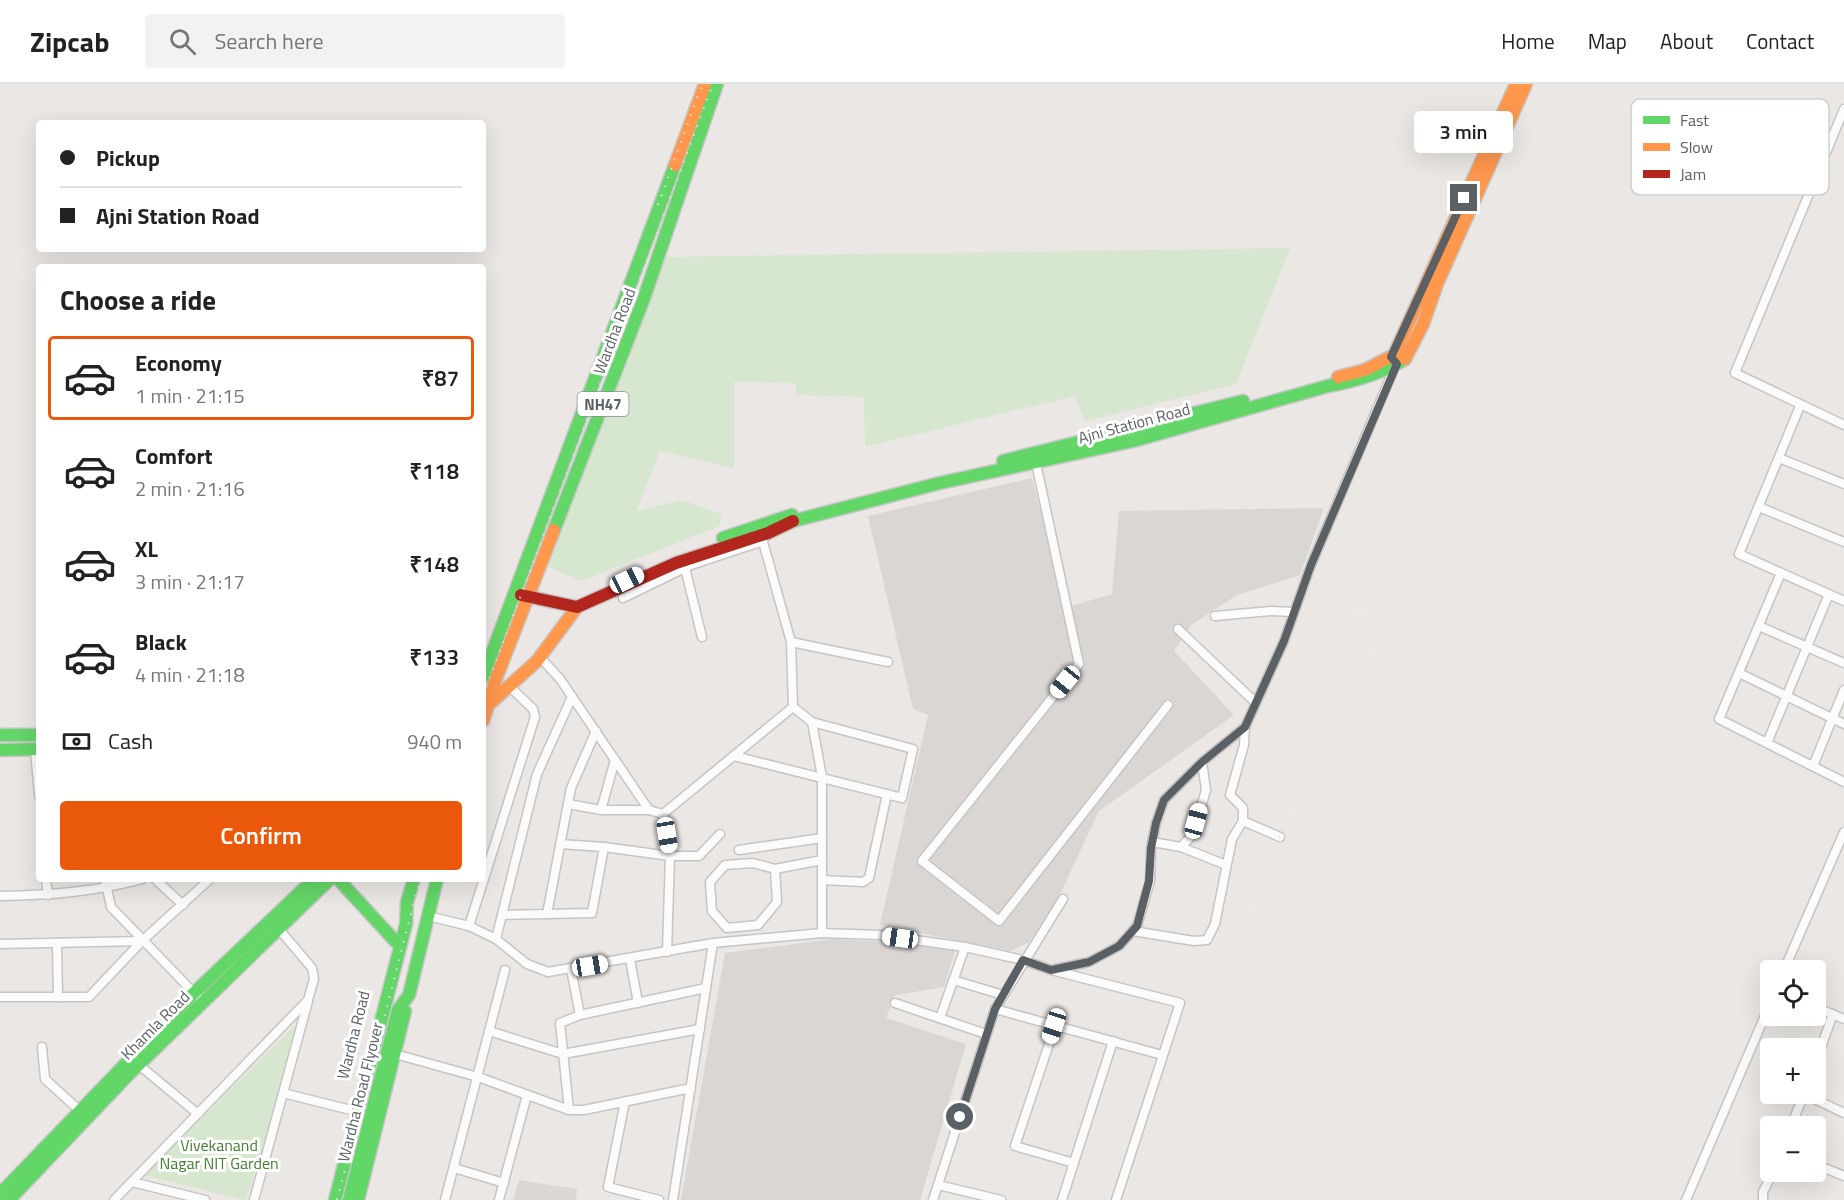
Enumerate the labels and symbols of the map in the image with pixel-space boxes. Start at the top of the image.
legend [1631,99,1829,195]
text: Fast [1680,108,1709,132]
callout: 3 min [1414,111,1514,153]
text: Slow [1680,135,1713,159]
text: Jam [1680,162,1706,186]
route end [1450,184,1477,211]
street label: Wardha Road [587,284,641,378]
road number: NH47 [578,392,628,416]
street label: Ajni Station Road [1075,397,1193,449]
car [607,564,647,596]
car [1047,662,1083,702]
car [1183,801,1209,841]
car [655,816,679,854]
car [881,927,919,949]
car [571,954,609,978]
street label: Khamla Road [115,985,195,1065]
street label: Wardha Road [330,988,376,1082]
car [1040,1006,1068,1046]
street label: Wardha Road Flyover [331,1019,389,1164]
route start [946,1103,973,1130]
park label: Vivekanand Nagar NIT Garden [159,1133,279,1175]

